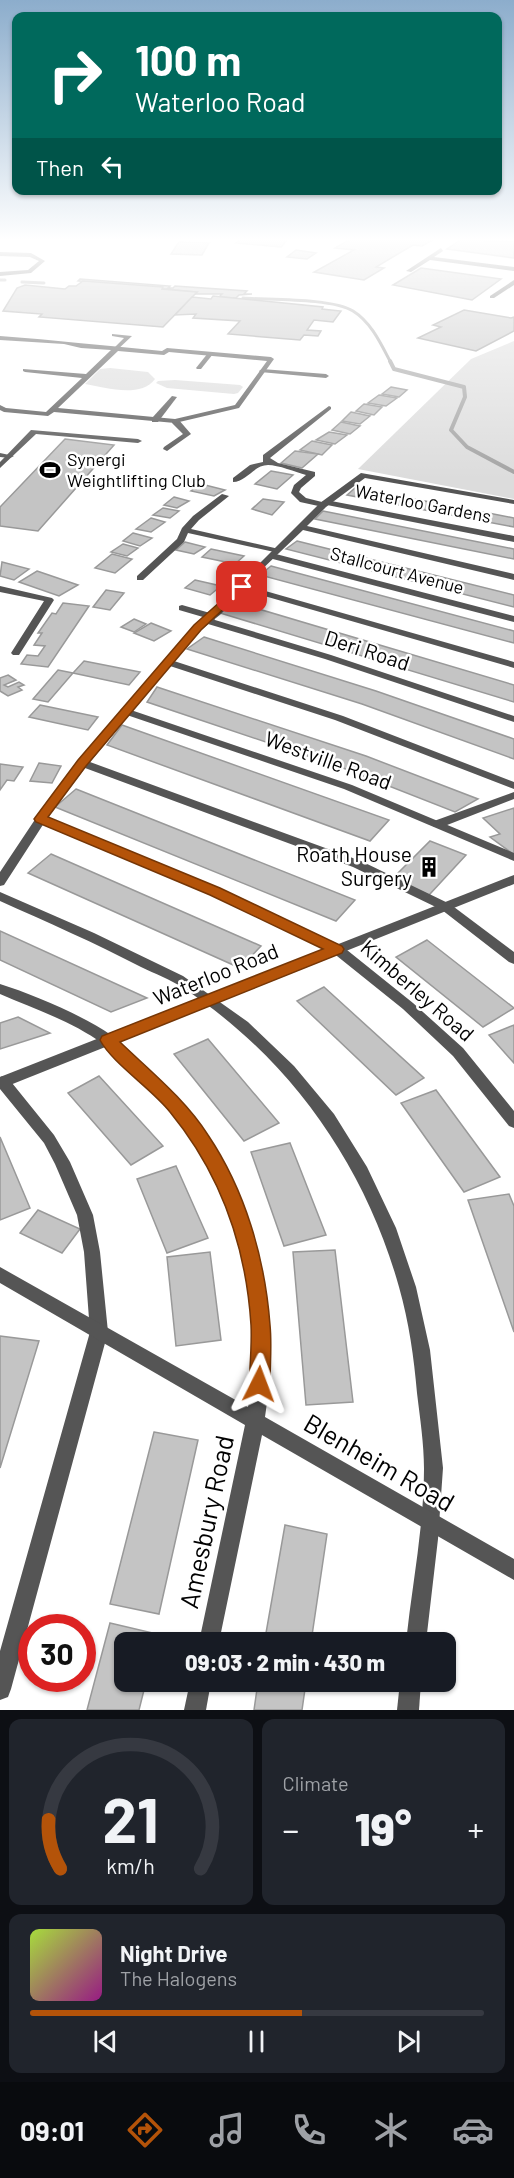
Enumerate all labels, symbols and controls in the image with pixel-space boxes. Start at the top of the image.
text: 100 m [135,34,241,84]
icon: right [36,36,114,114]
text: Waterloo Road [135,85,305,117]
icon: left [96,150,129,183]
text: Then [36,154,84,180]
place label: Synergi Weightlifting Club [67,448,206,491]
sports icon: Synergi Weightlifting Club [38,458,62,482]
street label: Waterloo Gardens [353,479,493,527]
street label: Stallcourt Avenue [328,542,466,598]
pin [216,561,267,612]
icon: arrive [225,570,258,603]
street label: Deri Road [322,624,413,675]
street label: Westville Road [262,725,395,794]
place label: Roath House Surgery [296,841,412,890]
building icon: Roath House Surgery [417,855,441,879]
street label: Kimberley Road [356,934,480,1046]
street label: Waterloo Road [149,937,282,1010]
position arrow [227,1352,291,1416]
street label: Blenheim Road [299,1406,461,1517]
street label: Amesbury Road [172,1432,239,1611]
speed limit sign: 30 [18,1614,96,1692]
text: 09:03 · 2 min · 430 m [185,1649,385,1675]
text: Climate [283,1771,349,1795]
text: 21 [102,1781,159,1855]
text: 19° [355,1801,412,1855]
text: − [283,1809,299,1849]
text: + [468,1809,484,1849]
text: km/h [106,1853,155,1878]
text: Night Drive [120,1940,228,1966]
text: The Halogens [120,1966,237,1990]
icon: previous [89,2025,122,2058]
icon: pause [240,2025,273,2058]
icon: next [392,2025,425,2058]
icon: directions [124,2109,166,2151]
icon: music [206,2109,248,2151]
icon: phone [288,2109,330,2151]
icon: climate [370,2109,412,2151]
icon: car [452,2109,494,2151]
text: 09:01 [20,2114,84,2146]

